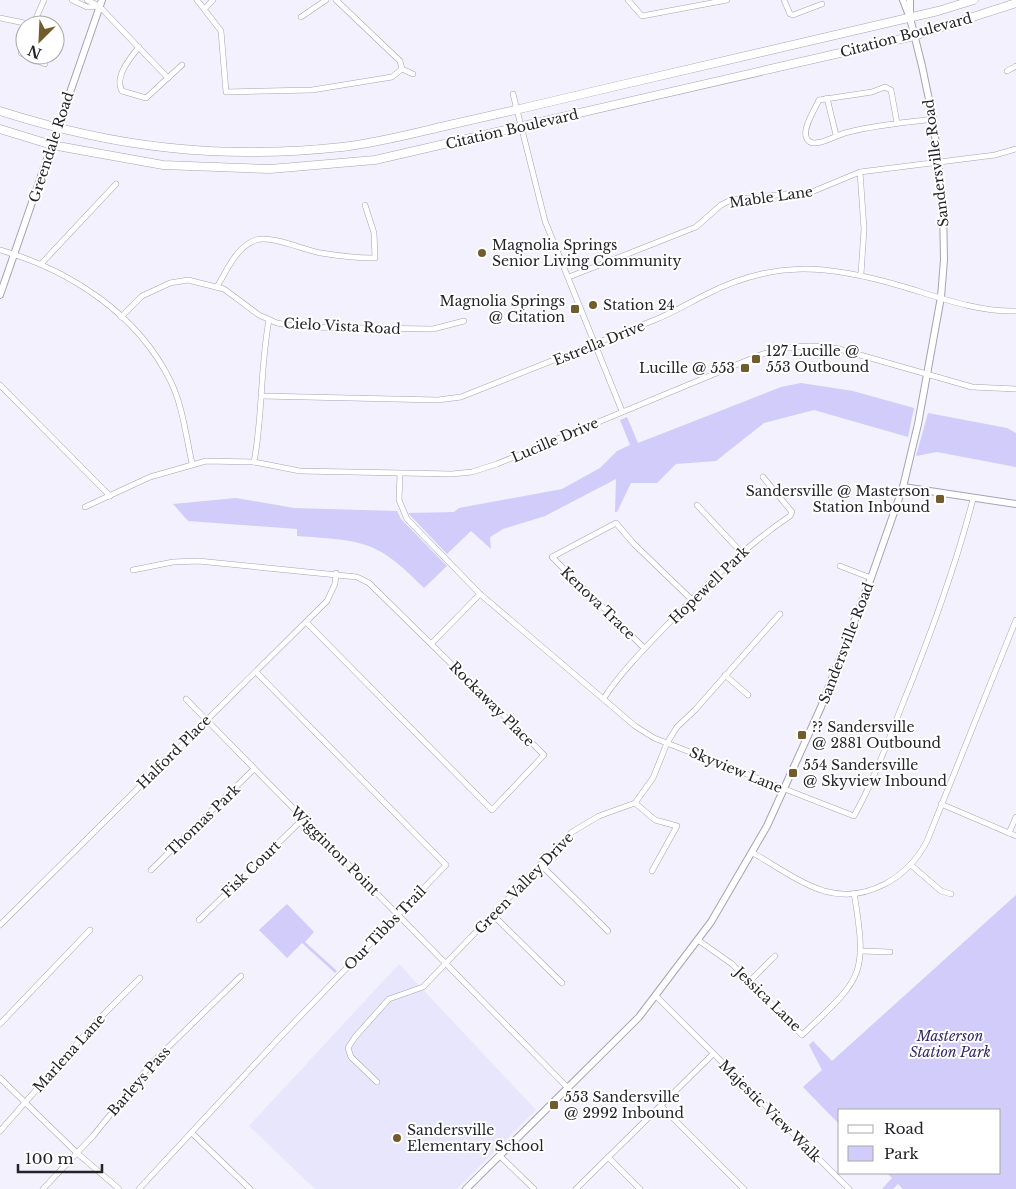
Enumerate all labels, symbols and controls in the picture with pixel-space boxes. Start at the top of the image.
street label: Citation Boulevard [838,9,974,61]
north arrow [15,15,65,65]
text: N [25,41,44,63]
street label: Greendale Road [25,89,78,205]
street label: Sandersville Road [919,98,953,228]
street label: Citation Boulevard [444,105,581,153]
street label: Mable Lane [728,182,814,212]
place label: Magnolia Springs Senior Living Community [492,236,682,270]
marker: Magnolia Springs Senior Living Community [476,247,488,259]
place label: Magnolia Springs @ Citation [440,292,565,326]
place label: Station 24 [603,296,675,314]
marker: Station 24 [587,299,599,311]
marker: Magnolia Springs @ Citation [569,303,581,315]
street label: Cielo Vista Road [283,314,402,338]
street label: Estrella Drive [551,316,647,370]
place label: 127 Lucille @ 553 Outbound [766,342,870,376]
marker: 127 Lucille @ 553 Outbound [750,353,762,365]
place label: Lucille @ 553 [639,359,735,377]
marker: Lucille @ 553 [739,362,751,374]
street label: Lucille Drive [509,414,601,466]
place label: Sandersville @ Masterson Station Inbound [746,482,931,516]
marker: Sandersville @ Masterson Station Inbound [934,493,946,505]
street label: Hopewell Park [665,542,753,628]
street label: Kenova Trace [557,563,639,643]
street label: Sandersville Road [815,579,878,706]
street label: Rockaway Place [446,658,538,750]
street label: Halford Place [133,711,215,793]
place label: ?? Sandersville @ 2881 Outbound [812,718,942,752]
marker: ?? Sandersville @ 2881 Outbound [796,729,808,741]
street label: Skyview Lane [687,743,785,797]
place label: 554 Sandersville @ Skyview Inbound [803,756,948,790]
marker: 554 Sandersville @ Skyview Inbound [787,767,799,779]
street label: Thomas Park [162,780,244,860]
street label: Wigginton Point [286,802,384,900]
street label: Green Valley Drive [471,828,577,938]
street label: Fisk Court [218,836,285,901]
street label: Our Tibbs Trail [340,882,430,974]
street label: Jessica Lane [730,961,805,1035]
street label: Marlena Lane [29,1010,109,1096]
park label: Masterson Station Park [909,1027,991,1061]
street label: Barleys Pass [104,1042,174,1120]
street label: Majestic View Walk [715,1056,825,1166]
place label: 553 Sandersville @ 2992 Inbound [564,1088,684,1122]
marker: 553 Sandersville @ 2992 Inbound [548,1099,560,1111]
legend [838,1109,1001,1174]
text: Road [884,1119,924,1138]
place label: Sandersville Elementary School [407,1121,544,1155]
marker: Sandersville Elementary School [391,1132,403,1144]
scale bar [18,1142,101,1174]
text: Park [884,1144,920,1163]
text: 100 m [25,1149,74,1168]

